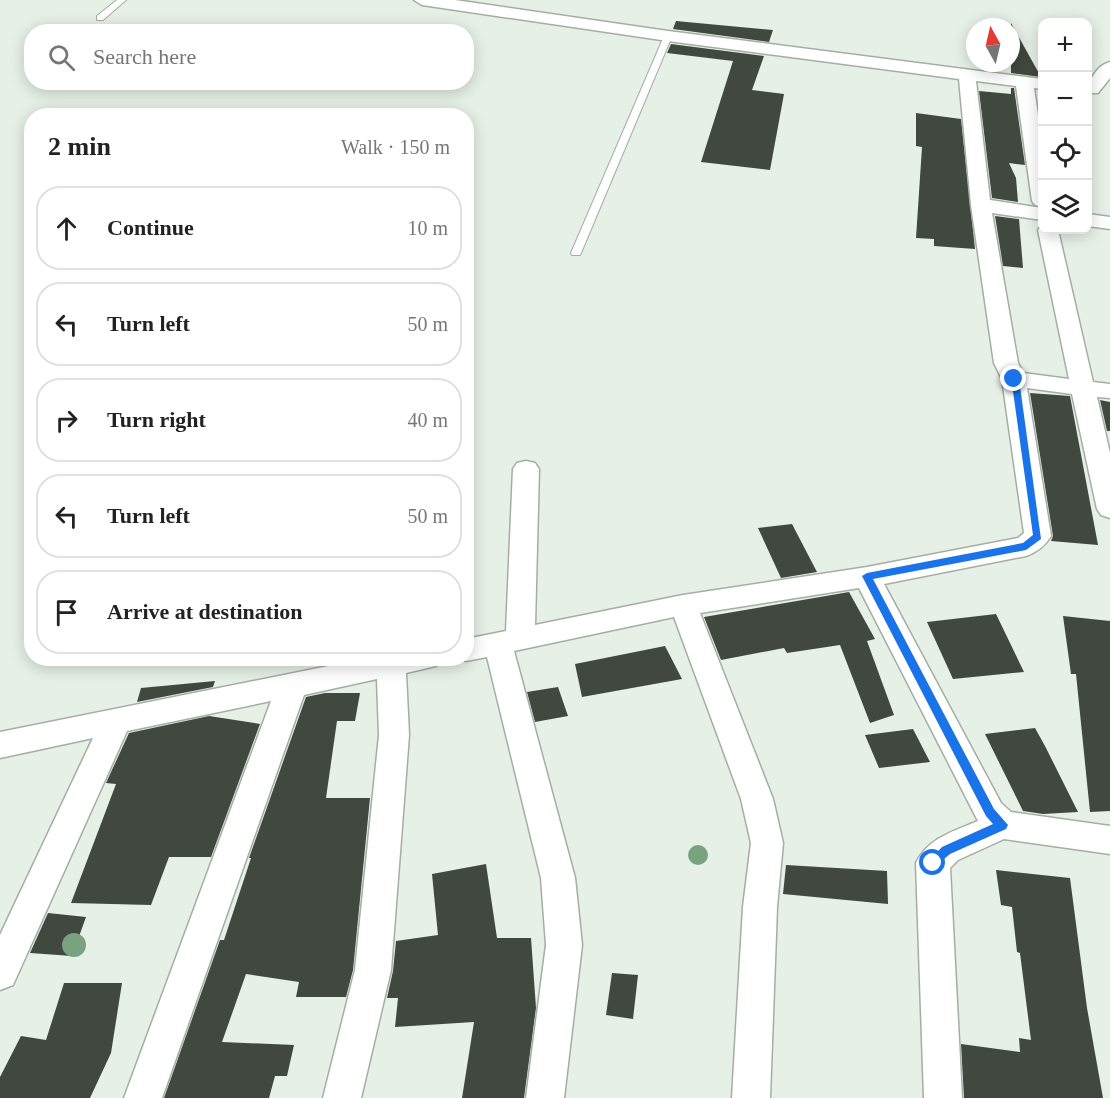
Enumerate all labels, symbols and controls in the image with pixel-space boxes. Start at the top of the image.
north arrow [966,18,1020,72]
map controls [1038,18,1092,234]
button: + [1038,18,1092,72]
search box [24,24,474,90]
icon: search [45,41,78,74]
text: Search here [93,44,196,69]
button: − [1038,72,1092,126]
button: locate [1038,126,1092,180]
text: 2 min [48,132,111,161]
text: Walk · 150 m [341,136,450,158]
button: layers [1038,180,1092,234]
icon: ahead [50,212,83,245]
text: Continue [107,215,194,240]
text: 10 m [407,217,448,239]
icon: left [50,308,83,341]
text: Turn left [107,311,190,336]
text: 50 m [407,313,448,335]
route end [1000,365,1026,391]
icon: right [50,404,83,437]
text: Turn right [107,407,206,432]
text: 40 m [407,409,448,431]
icon: left [50,500,83,533]
text: Turn left [107,503,190,528]
text: 50 m [407,505,448,527]
icon: arrive [50,596,83,629]
text: Arrive at destination [107,599,303,624]
route start [919,849,945,875]

